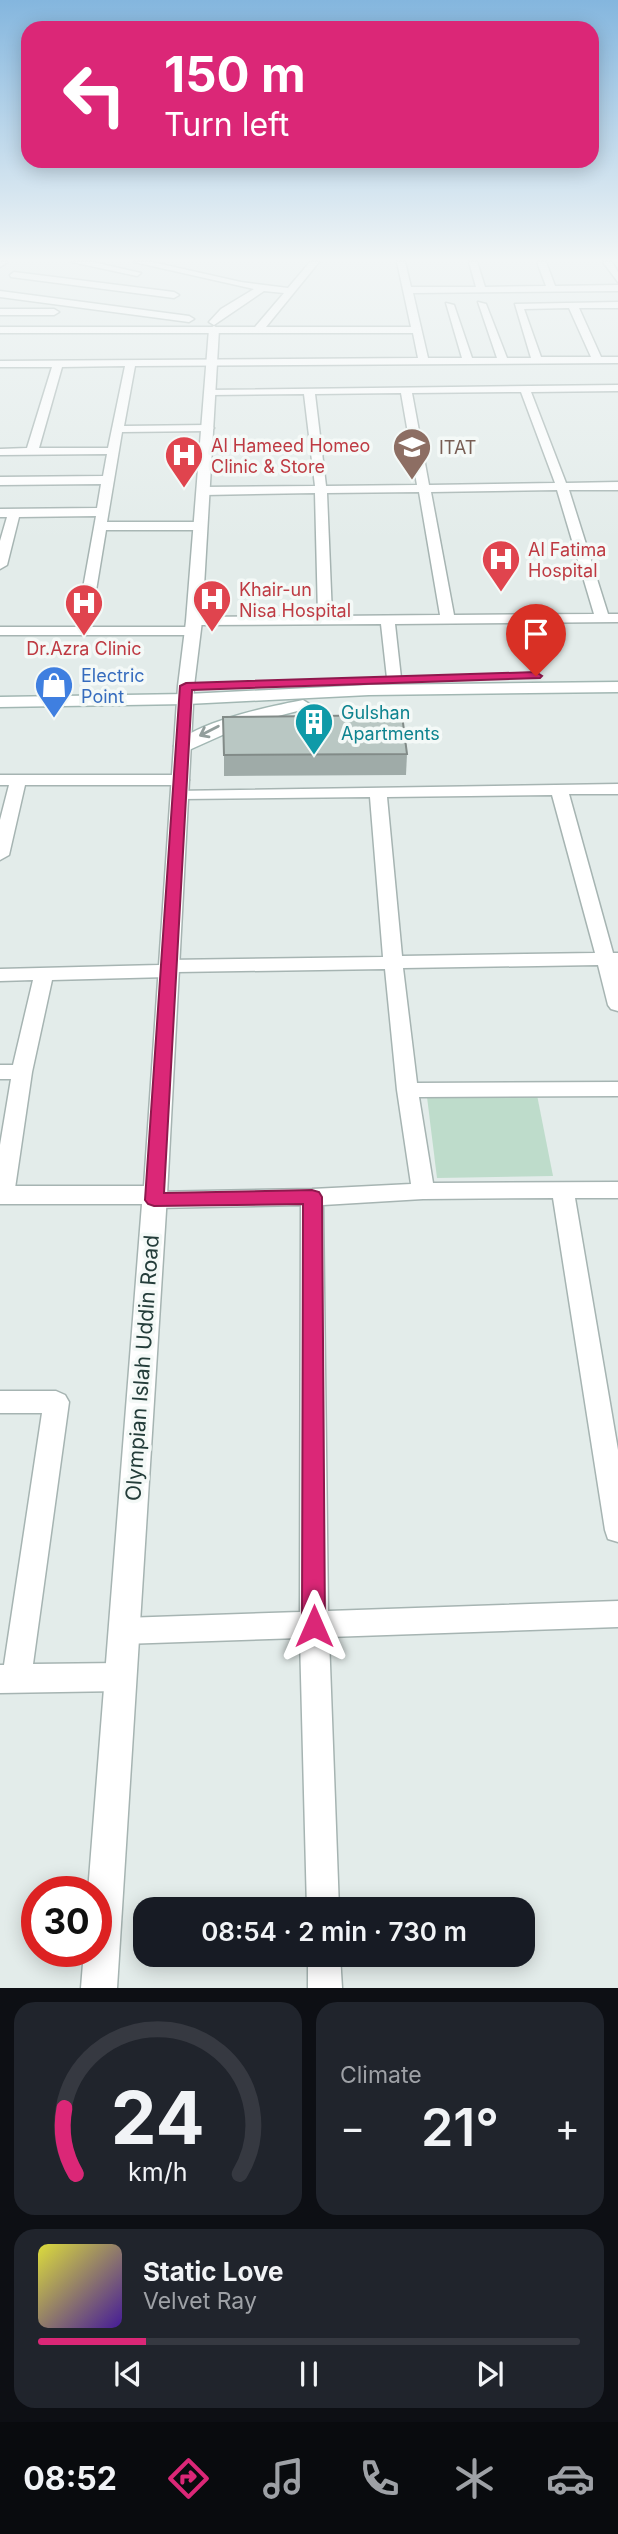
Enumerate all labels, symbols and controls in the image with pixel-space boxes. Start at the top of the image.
text: 150 m [164,45,306,104]
icon: left [49,49,140,140]
text: Turn left [164,105,289,144]
school or university icon: ITAT [391,426,433,481]
hospital icon: Al Hameed Homeo Clinic & Store [163,434,205,489]
place label: Al Hameed Homeo Clinic & Store [211,435,370,477]
place label: ITAT [439,437,476,458]
hospital icon: Al Fatima Hospital [480,538,522,593]
place label: Al Fatima Hospital [528,539,606,581]
hospital icon: Khair-un Nisa Hospital [191,578,233,633]
place label: Khair-un Nisa Hospital [239,579,351,621]
hospital icon: Dr.Azra Clinic [63,582,105,637]
pin [506,604,566,676]
icon: arrive [517,615,555,653]
place label: Dr.Azra Clinic [26,638,142,659]
shop icon: Electric Point [33,664,75,719]
place label: Electric Point [81,665,145,707]
building icon: Gulshan Apartments [293,701,335,756]
place label: Gulshan Apartments [341,702,440,744]
one-way arrow [199,725,220,739]
street label: Olympian Islah Uddin Road [120,1234,164,1502]
position arrow [277,1589,351,1663]
speed limit sign: 30 [21,1876,112,1967]
text: 08:54 · 2 min · 730 m [201,1916,467,1947]
text: Climate [340,2061,422,2089]
text: 24 [111,2074,205,2163]
text: 21° [421,2096,499,2159]
text: − [340,2104,365,2150]
text: + [555,2104,580,2150]
text: km/h [128,2157,188,2187]
text: Static Love [143,2256,284,2287]
text: Velvet Ray [143,2287,257,2315]
icon: previous [109,2355,147,2393]
icon: pause [290,2355,328,2393]
icon: next [471,2355,509,2393]
icon: directions [164,2454,213,2503]
icon: music [259,2454,308,2503]
icon: phone [355,2454,404,2503]
icon: climate [450,2454,499,2503]
icon: car [546,2454,595,2503]
text: 08:52 [23,2459,117,2498]

